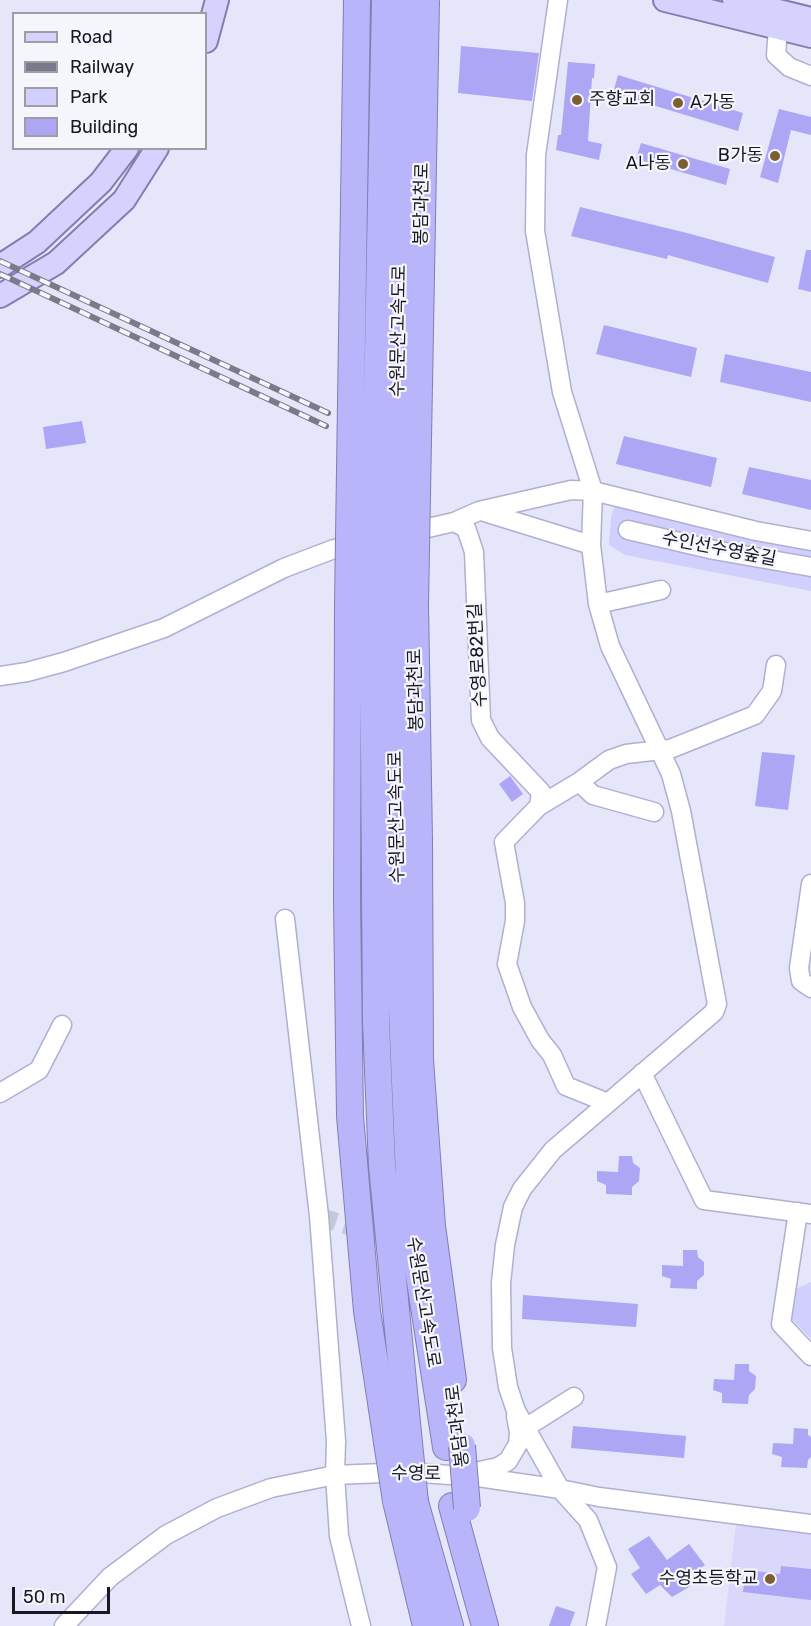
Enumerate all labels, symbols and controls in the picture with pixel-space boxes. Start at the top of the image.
legend [12,12,207,150]
text: Road [70,26,113,48]
text: Railway [70,56,134,78]
text: Park [70,86,107,108]
place label: 주향교회 [589,89,655,111]
place label: A가동 [690,92,735,114]
marker: 주향교회 [570,93,584,107]
marker: A가동 [671,96,685,110]
text: Building [70,116,138,138]
place label: B가동 [718,145,763,167]
marker: B가동 [768,149,782,163]
place label: A나동 [626,153,671,175]
marker: A나동 [676,157,690,171]
street label: 봉담과천로 [410,162,434,246]
street label: 수원문산고속도로 [387,265,411,397]
street label: 수인선수영숲길 [660,527,778,571]
street label: 수영로82번길 [464,602,492,708]
street label: 봉담과천로 [404,648,428,732]
street label: 수원문산고속도로 [385,751,409,883]
street label: 수원문산고속도로 [402,1235,444,1369]
street label: 봉담과천로 [442,1384,474,1468]
street label: 수영로 [391,1463,441,1485]
place label: 수영초등학교 [659,1568,758,1590]
marker: 수영초등학교 [763,1572,777,1586]
scale bar [15,1575,112,1613]
text: 50 m [23,1586,66,1608]

